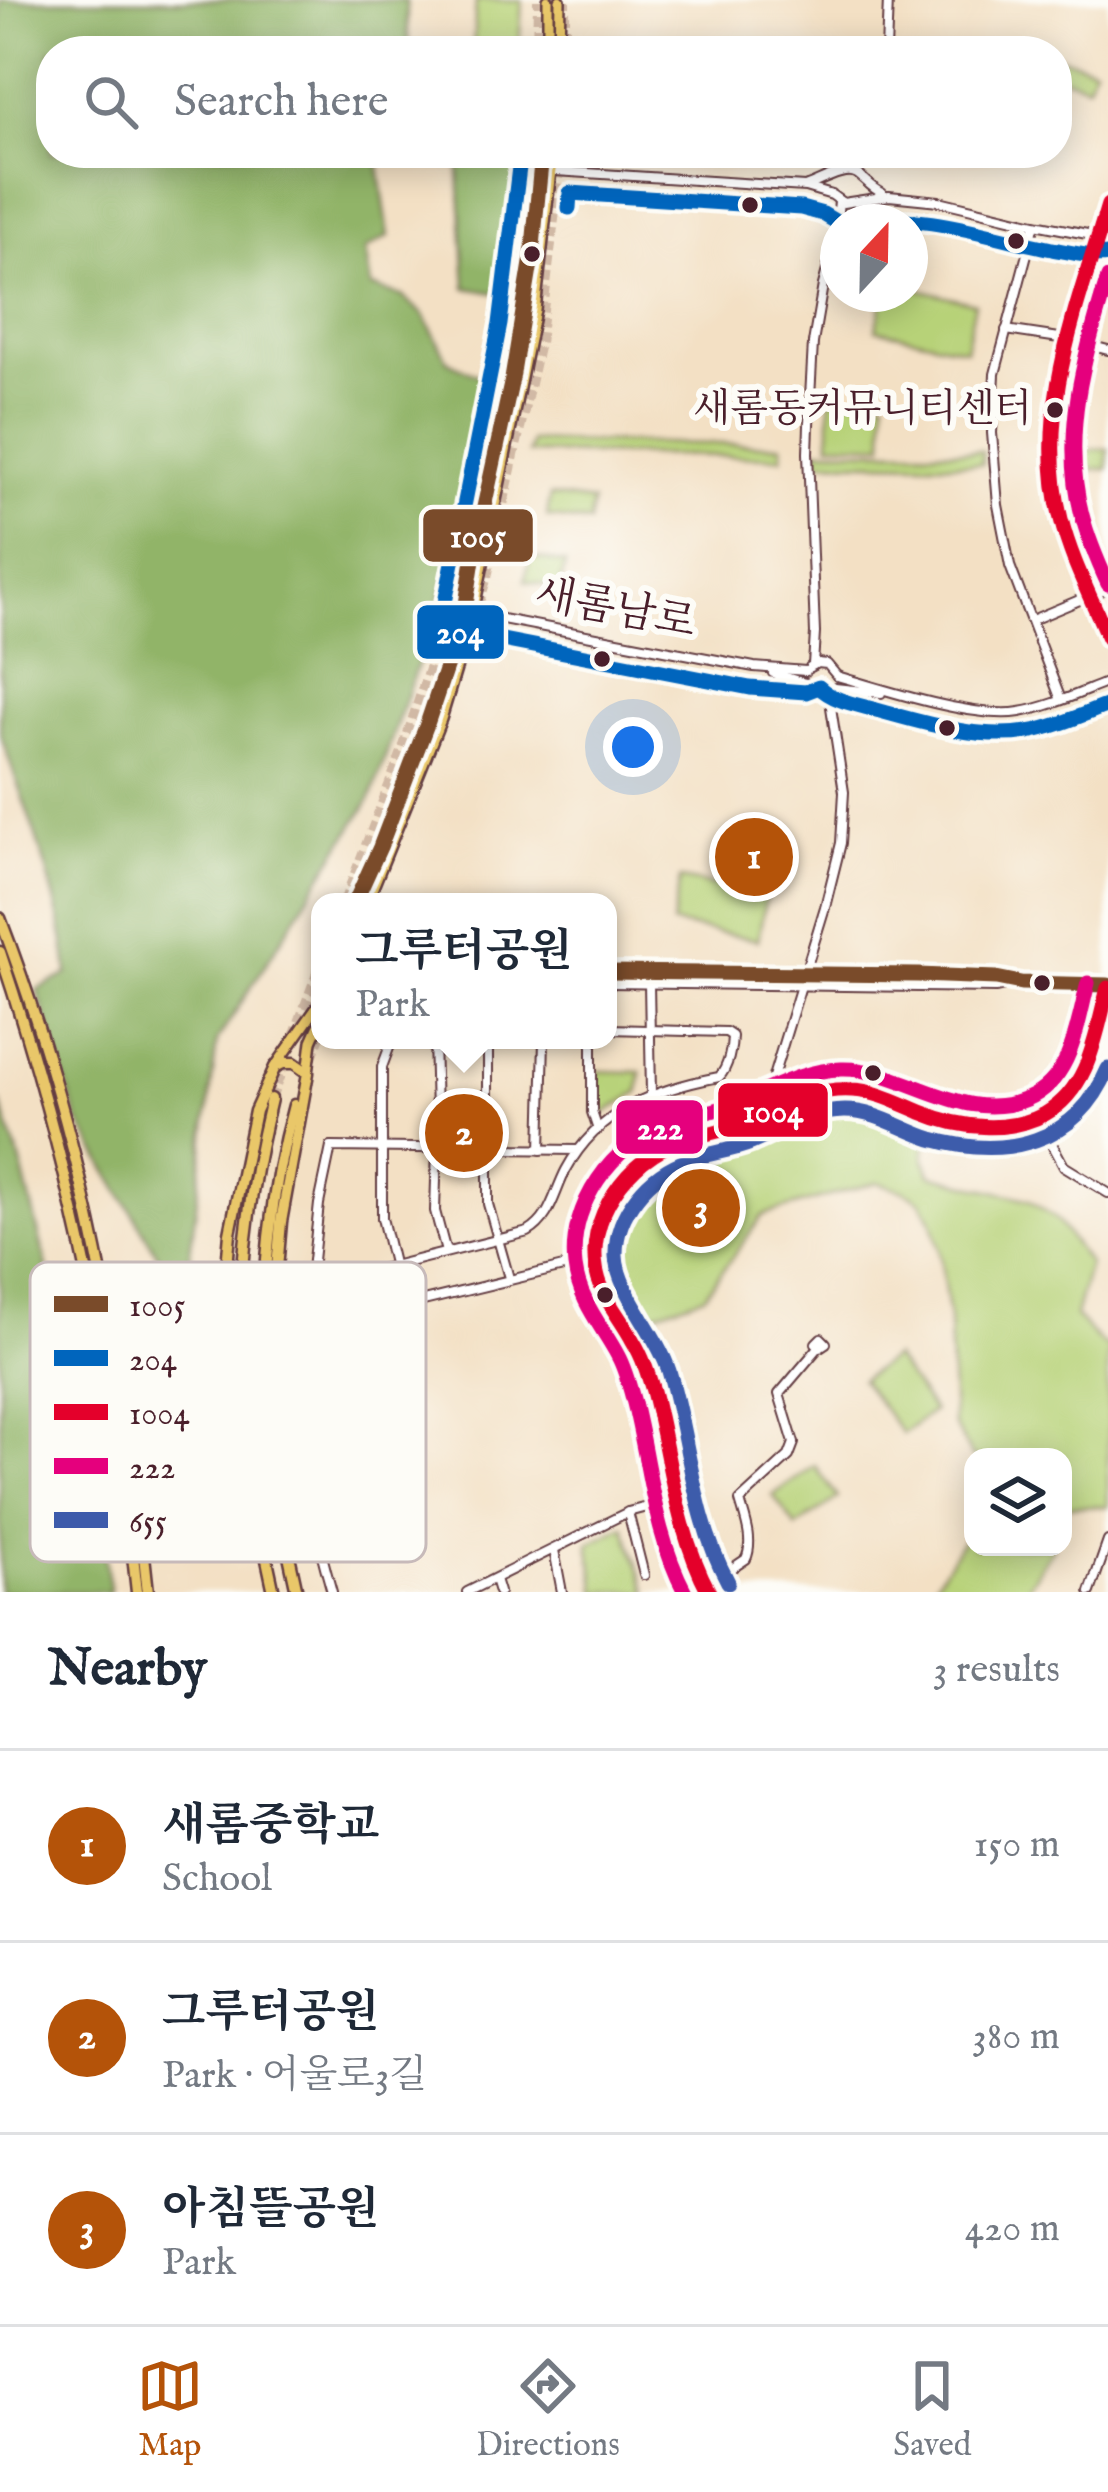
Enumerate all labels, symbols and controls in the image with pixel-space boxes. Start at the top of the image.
search box [36,36,1072,168]
icon: search [78,69,144,135]
text: Search here [174,74,388,131]
unlabelled marker [739,194,761,216]
north arrow [820,204,928,312]
unlabelled marker [1005,230,1027,252]
unlabelled marker [521,243,543,265]
place label: 새롬동커뮤니티센터 [693,386,1032,435]
marker: 새롬동커뮤니티센터 [1044,399,1066,421]
line badge: 1005 [421,507,535,564]
text: 1005 [450,517,506,559]
street label: 새롬남로 [530,569,700,651]
line badge: 204 [415,603,506,661]
text: 204 [436,613,485,655]
unlabelled marker [591,648,613,670]
your location [603,717,663,777]
unlabelled marker [936,717,958,739]
pin: 1 [715,812,793,902]
popup [311,893,617,1049]
text: 그루터공원 [355,924,573,981]
unlabelled marker [1031,972,1053,994]
text: Park [355,981,430,1030]
unlabelled marker [862,1062,884,1084]
line badge: 1004 [716,1081,830,1139]
pin: 2 [425,1088,503,1178]
text: 1004 [743,1092,804,1134]
line badge: 222 [614,1098,705,1156]
text: 222 [637,1109,683,1151]
pin: 3 [662,1163,740,1253]
legend [30,1262,426,1562]
unlabelled marker [594,1284,616,1306]
text: 1005 [129,1286,186,1328]
text: 204 [129,1340,177,1382]
text: 1004 [129,1394,190,1436]
text: 222 [129,1448,175,1490]
map controls [964,1448,1072,1556]
button: layers [964,1448,1072,1556]
text: 655 [129,1502,167,1544]
text: Nearby [48,1638,207,1703]
text: 3 results [933,1646,1060,1695]
text: 새롬중학교 [162,1798,379,1855]
text: 1 [80,1821,94,1870]
text: 150 m [974,1821,1060,1870]
text: School [162,1855,272,1904]
text: 그루터공원 [162,1985,379,2042]
text: 2 [78,2013,96,2062]
text: 380 m [972,2013,1060,2062]
text: Park · 어울로3길 [162,2052,427,2101]
text: 아침뜰공원 [162,2182,379,2239]
text: 3 [80,2205,94,2254]
text: 420 m [965,2205,1060,2254]
text: Park [162,2239,236,2288]
tab: Map [137,2353,203,2467]
tab: Directions [476,2353,620,2467]
tab: Saved [893,2353,971,2467]

